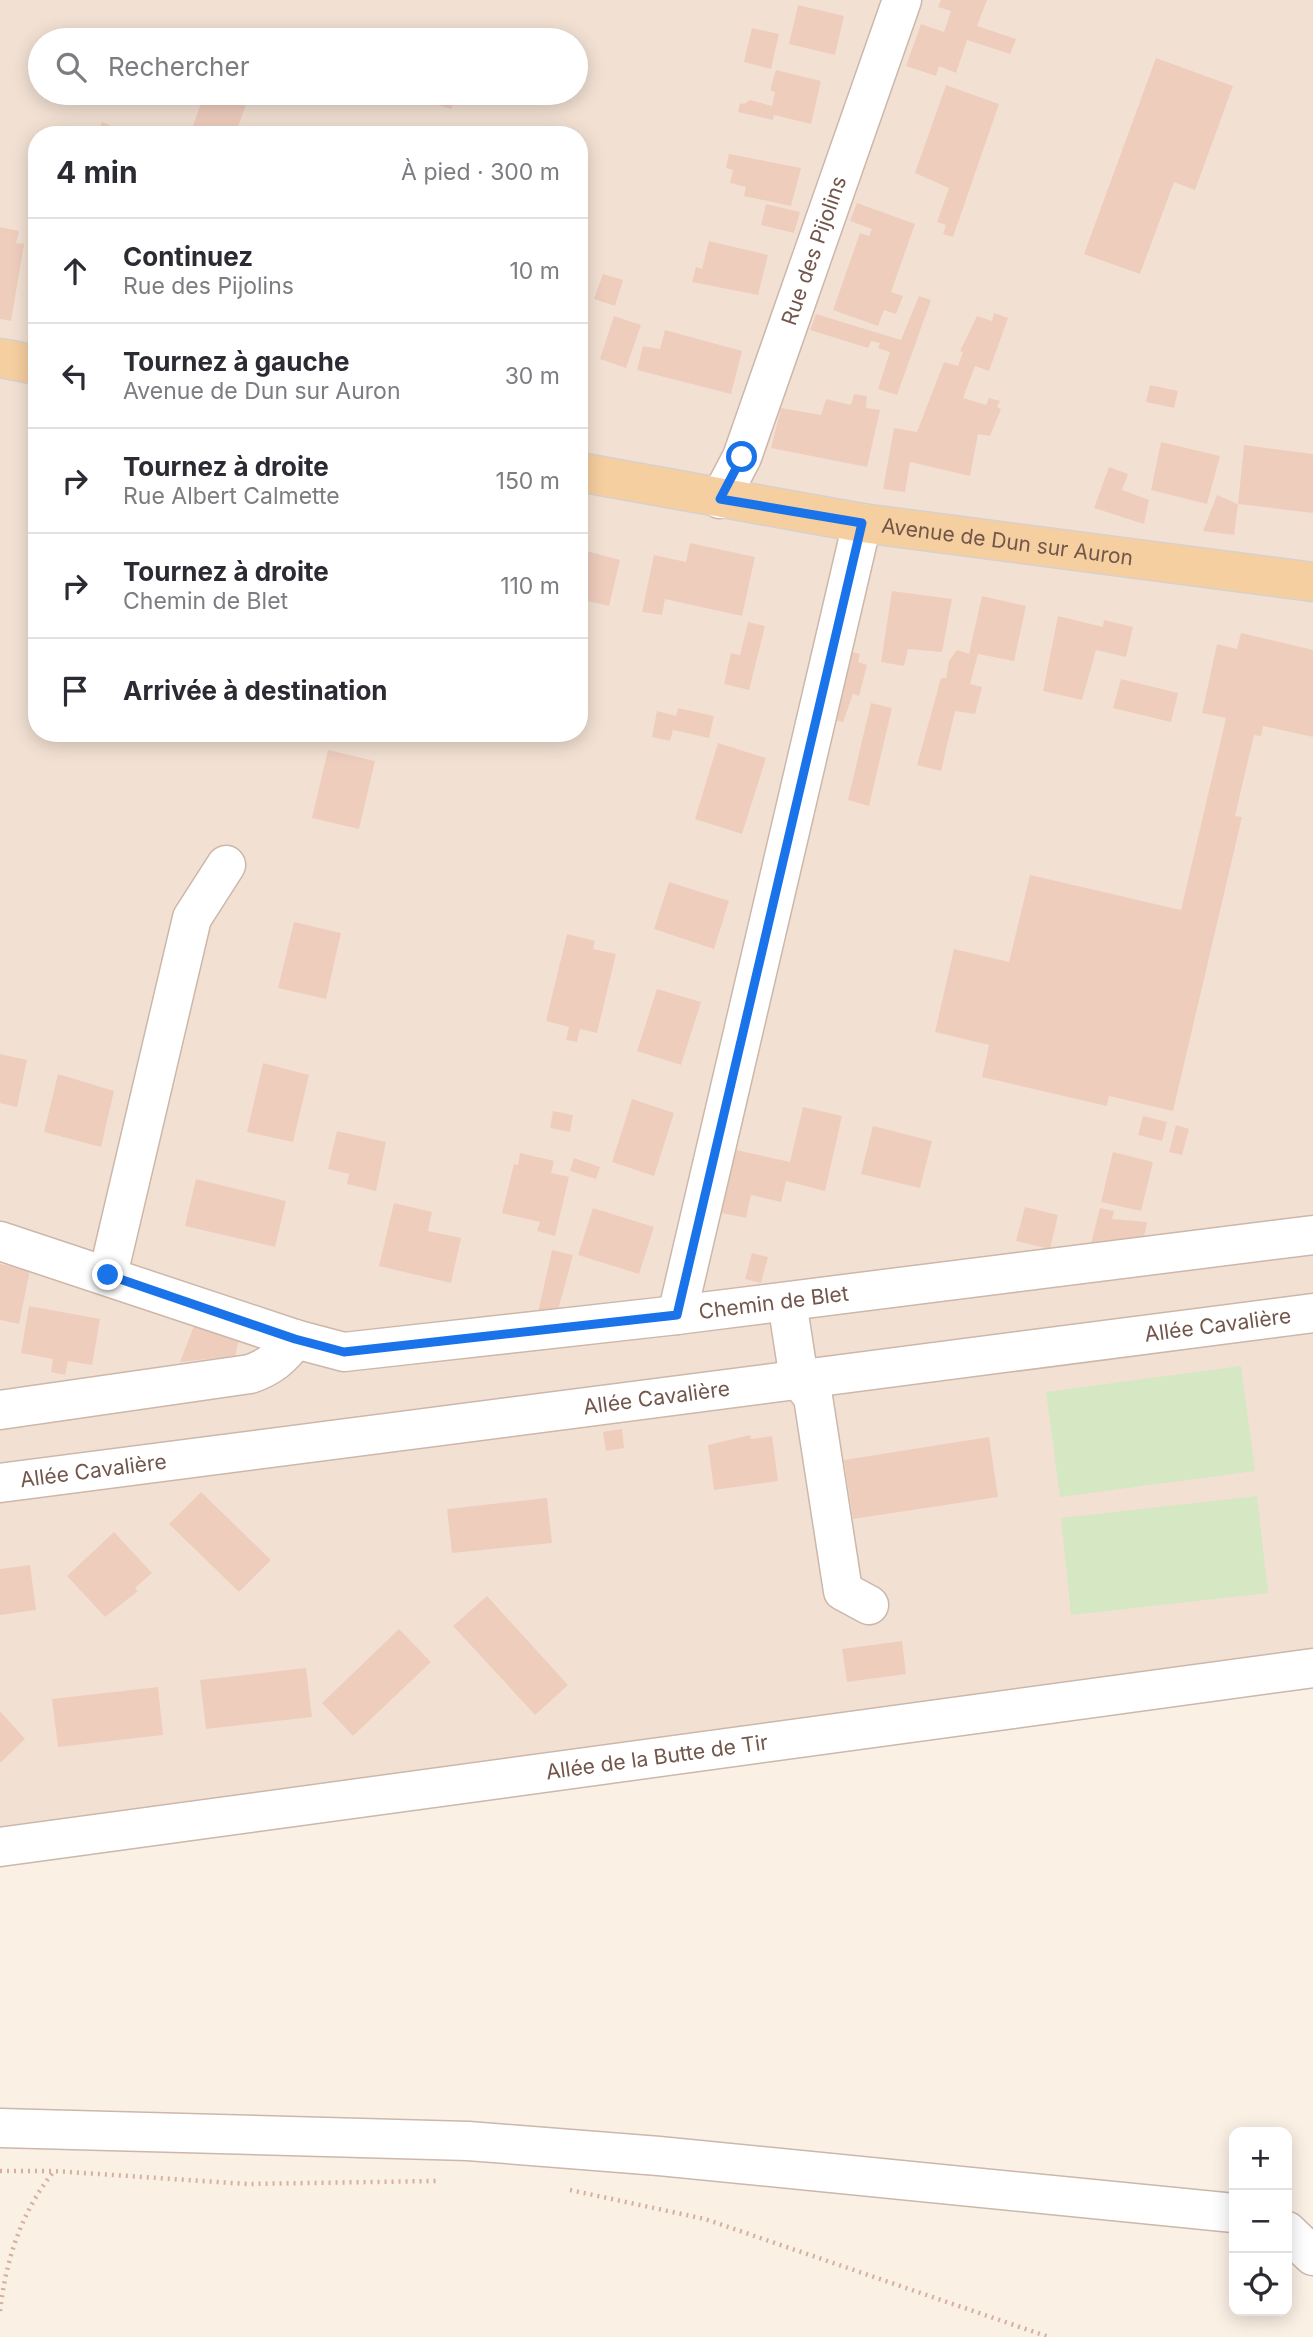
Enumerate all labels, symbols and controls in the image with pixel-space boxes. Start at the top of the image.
search box [28,28,588,105]
icon: search [52,48,90,86]
text: Rechercher [108,51,249,82]
text: 4 min [56,154,138,190]
text: À pied · 300 m [401,158,560,186]
street label: Rue des Pijolins [776,173,851,328]
text: Continuez [123,241,253,272]
icon: ahead [56,252,94,290]
text: 10 m [510,257,560,285]
text: Rue des Pijolins [123,272,294,300]
text: Tournez à gauche [123,346,349,377]
icon: left [56,357,94,395]
text: 30 m [505,362,560,390]
text: Avenue de Dun sur Auron [123,377,400,405]
route start [726,441,757,472]
text: Tournez à droite [123,451,329,482]
icon: right [56,462,94,500]
text: 150 m [496,467,560,495]
text: Rue Albert Calmette [123,482,340,510]
street label: Avenue de Dun sur Auron [880,513,1135,570]
text: Tournez à droite [123,556,329,587]
icon: right [56,567,94,605]
text: 110 m [500,572,560,600]
text: Chemin de Blet [123,587,288,615]
icon: arrive [56,672,94,710]
text: Arrivée à destination [123,675,388,706]
route end [92,1259,123,1290]
street label: Chemin de Blet [697,1281,850,1324]
street label: Allée Cavalière [1143,1303,1293,1347]
street label: Allée Cavalière [582,1376,731,1419]
street label: Allée Cavalière [18,1449,168,1492]
street label: Allée de la Butte de Tir [544,1729,770,1784]
map controls [1229,2127,1292,2316]
button: + [1229,2127,1292,2190]
button: − [1229,2190,1292,2253]
button: locate [1229,2253,1292,2316]

